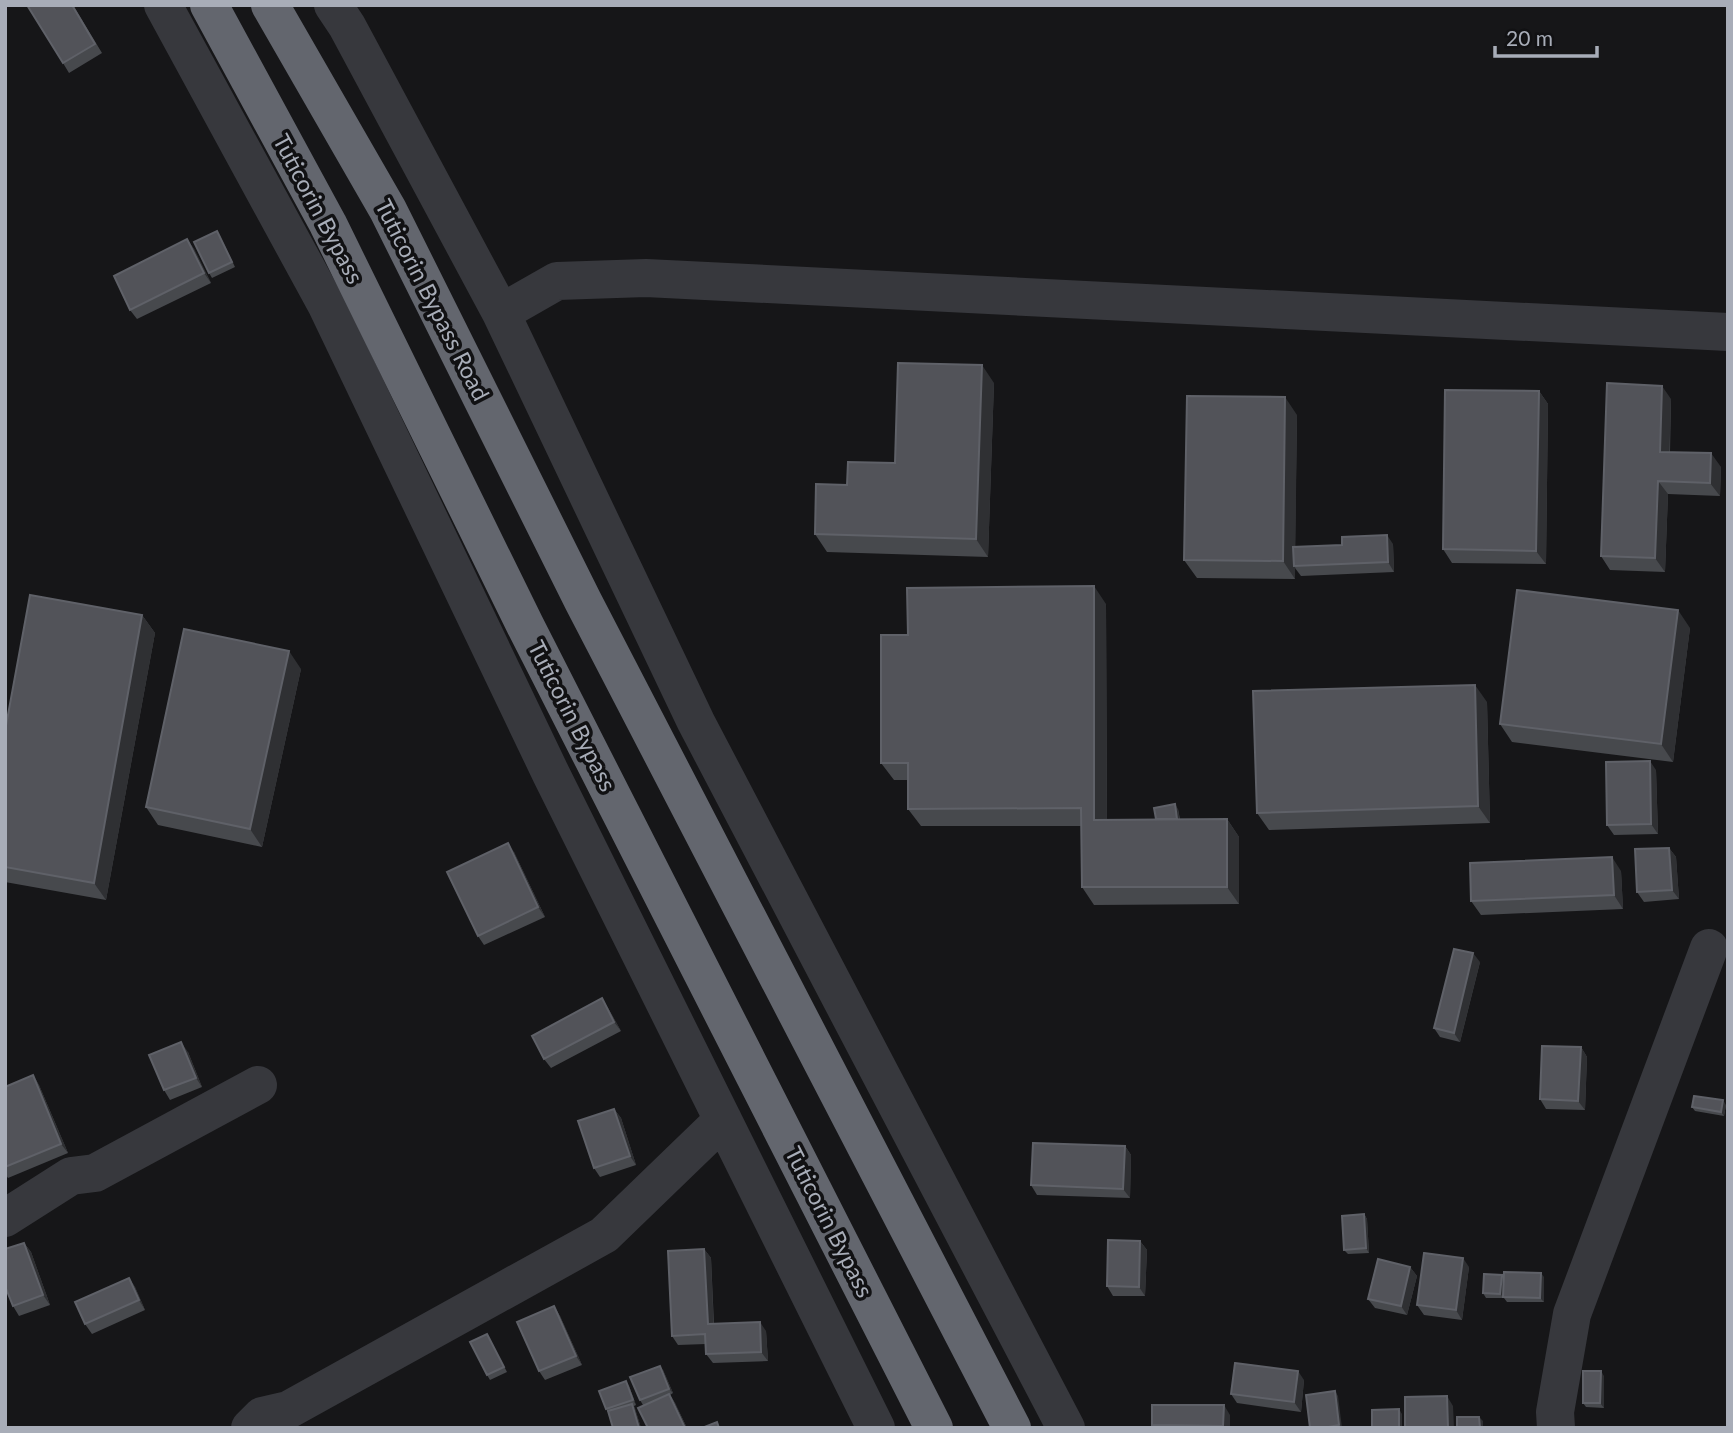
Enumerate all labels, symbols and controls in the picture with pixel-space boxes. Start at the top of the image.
scale bar [1495,14,1596,58]
text: 20 m [1506,25,1553,50]
street label: Tuticorin Bypass [268,129,370,288]
street label: Tuticorin Bypass Road [370,194,496,405]
street label: Tuticorin Bypass [523,636,623,796]
street label: Tuticorin Bypass [780,1142,880,1302]

